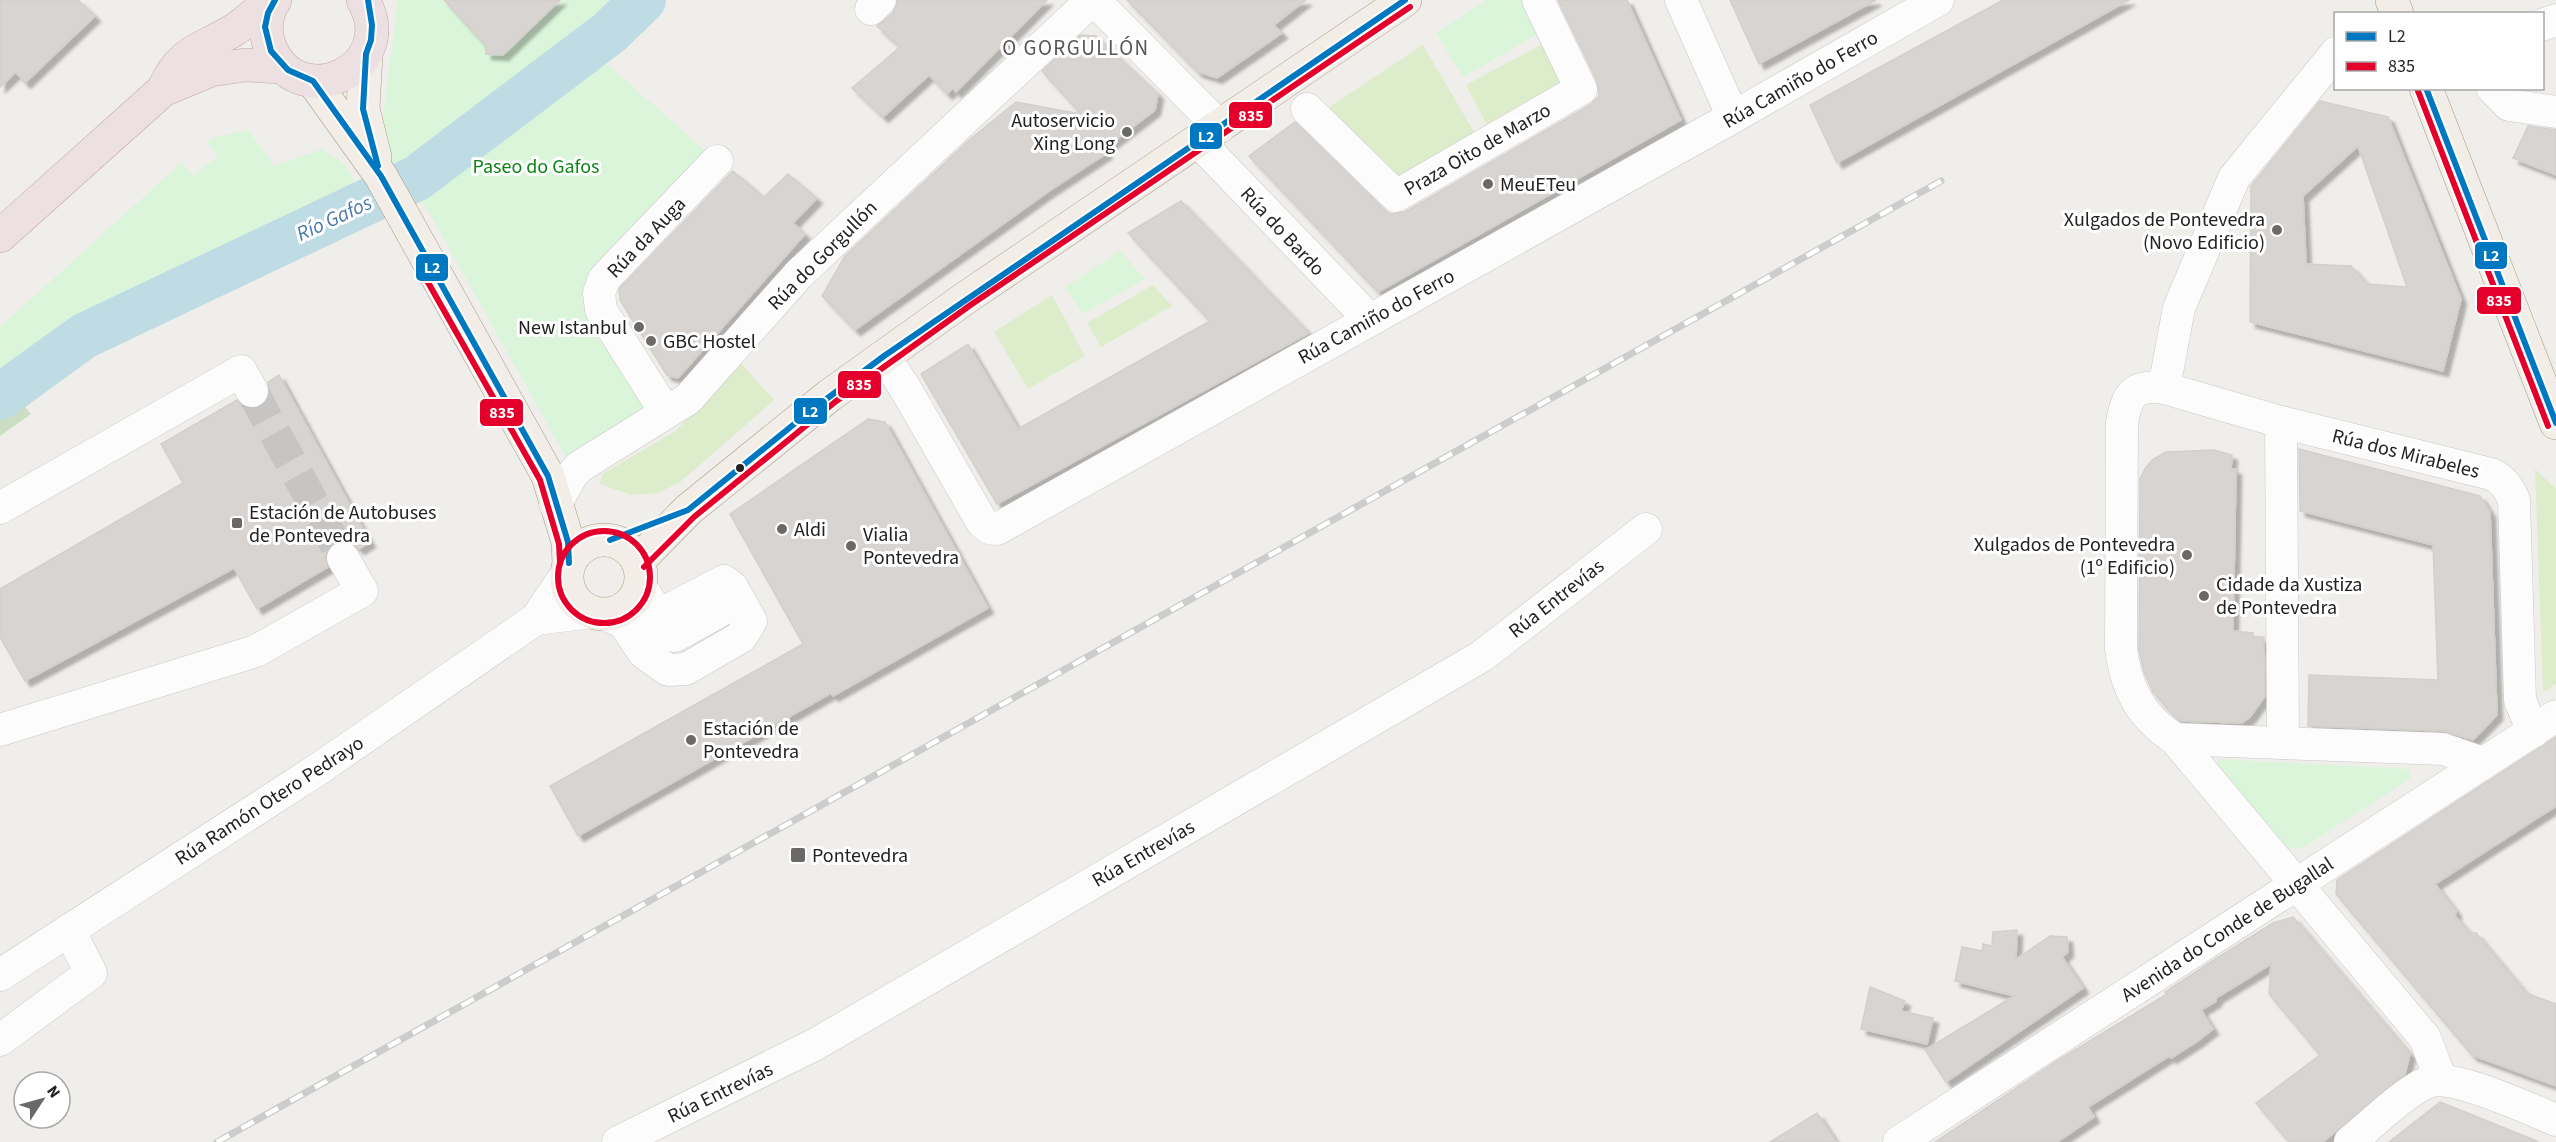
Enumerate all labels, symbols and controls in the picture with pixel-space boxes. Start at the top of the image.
legend [2334,12,2544,90]
street label: Rúa Camiño do Ferro [1718,24,1883,136]
text: L2 [2388,24,2406,49]
district label: O GORGULLÓN [1002,33,1150,63]
text: 835 [2388,54,2415,79]
street label: Praza Oito de Marzo [1399,96,1556,203]
line badge: 835 [1228,101,1273,129]
text: 835 [1238,105,1264,127]
place label: Autoservicio Xing Long [1011,107,1115,158]
line badge: L2 [1189,122,1223,150]
marker: Autoservicio Xing Long [1120,125,1134,139]
text: L2 [1198,126,1214,148]
park label: Paseo do Gafos [473,153,599,181]
place label: MeuETeu [1500,171,1576,199]
marker: MeuETeu [1481,177,1495,191]
street label: Rúa do Bardo [1234,181,1331,282]
water label: Río Gafos [291,187,377,249]
street label: Rúa da Auga [601,191,693,284]
street label: Rúa do Gorgullón [761,194,884,317]
place label: Xulgados de Pontevedra (Novo Edificio) [2064,206,2265,257]
marker: Xulgados de Pontevedra (Novo Edificio) [2270,223,2284,237]
line badge: L2 [2474,241,2508,270]
text: L2 [2483,245,2499,267]
line badge: L2 [415,253,449,282]
text: L2 [424,257,440,279]
street label: Rúa Camiño do Ferro [1293,262,1460,372]
line badge: 835 [2476,286,2522,315]
text: 835 [2486,290,2512,312]
place label: New Istanbul [518,314,627,342]
marker: New Istanbul [632,320,646,334]
place label: GBC Hostel [663,328,756,356]
marker: GBC Hostel [644,334,658,348]
line badge: 835 [837,370,882,399]
text: 835 [846,374,872,396]
line badge: L2 [793,397,828,425]
line badge: 835 [479,398,524,427]
text: L2 [802,401,818,423]
text: 835 [489,402,515,424]
street label: Rúa dos Mirabeles [2329,422,2482,486]
unlabelled marker [734,462,746,474]
place label: Estación de Autobuses de Pontevedra [249,499,436,550]
marker: Estación de Autobuses de Pontevedra [230,516,244,530]
place label: Aldi [794,516,826,544]
place label: Vialia Pontevedra [863,521,959,572]
marker: Aldi [775,522,789,536]
place label: Xulgados de Pontevedra (1º Edificio) [1974,531,2175,582]
marker: Vialia Pontevedra [844,539,858,553]
marker: Xulgados de Pontevedra (1º Edificio) [2180,548,2194,562]
street label: Rúa Entrevías [1503,553,1610,645]
place label: Cidade da Xustiza de Pontevedra [2216,571,2362,622]
marker: Cidade da Xustiza de Pontevedra [2197,589,2211,603]
place label: Estación de Pontevedra [703,715,799,766]
street label: Rúa Ramón Otero Pedrayo [170,729,369,872]
marker: Estación de Pontevedra [684,733,698,747]
street label: Rúa Entrevías [1087,813,1200,895]
place label: Pontevedra [812,842,908,870]
marker: Pontevedra [789,846,807,864]
street label: Avenida do Conde de Bugallal [2116,851,2339,1009]
street label: Rúa Entrevías [663,1055,778,1130]
north arrow [12,1070,72,1130]
text: N [41,1081,65,1103]

